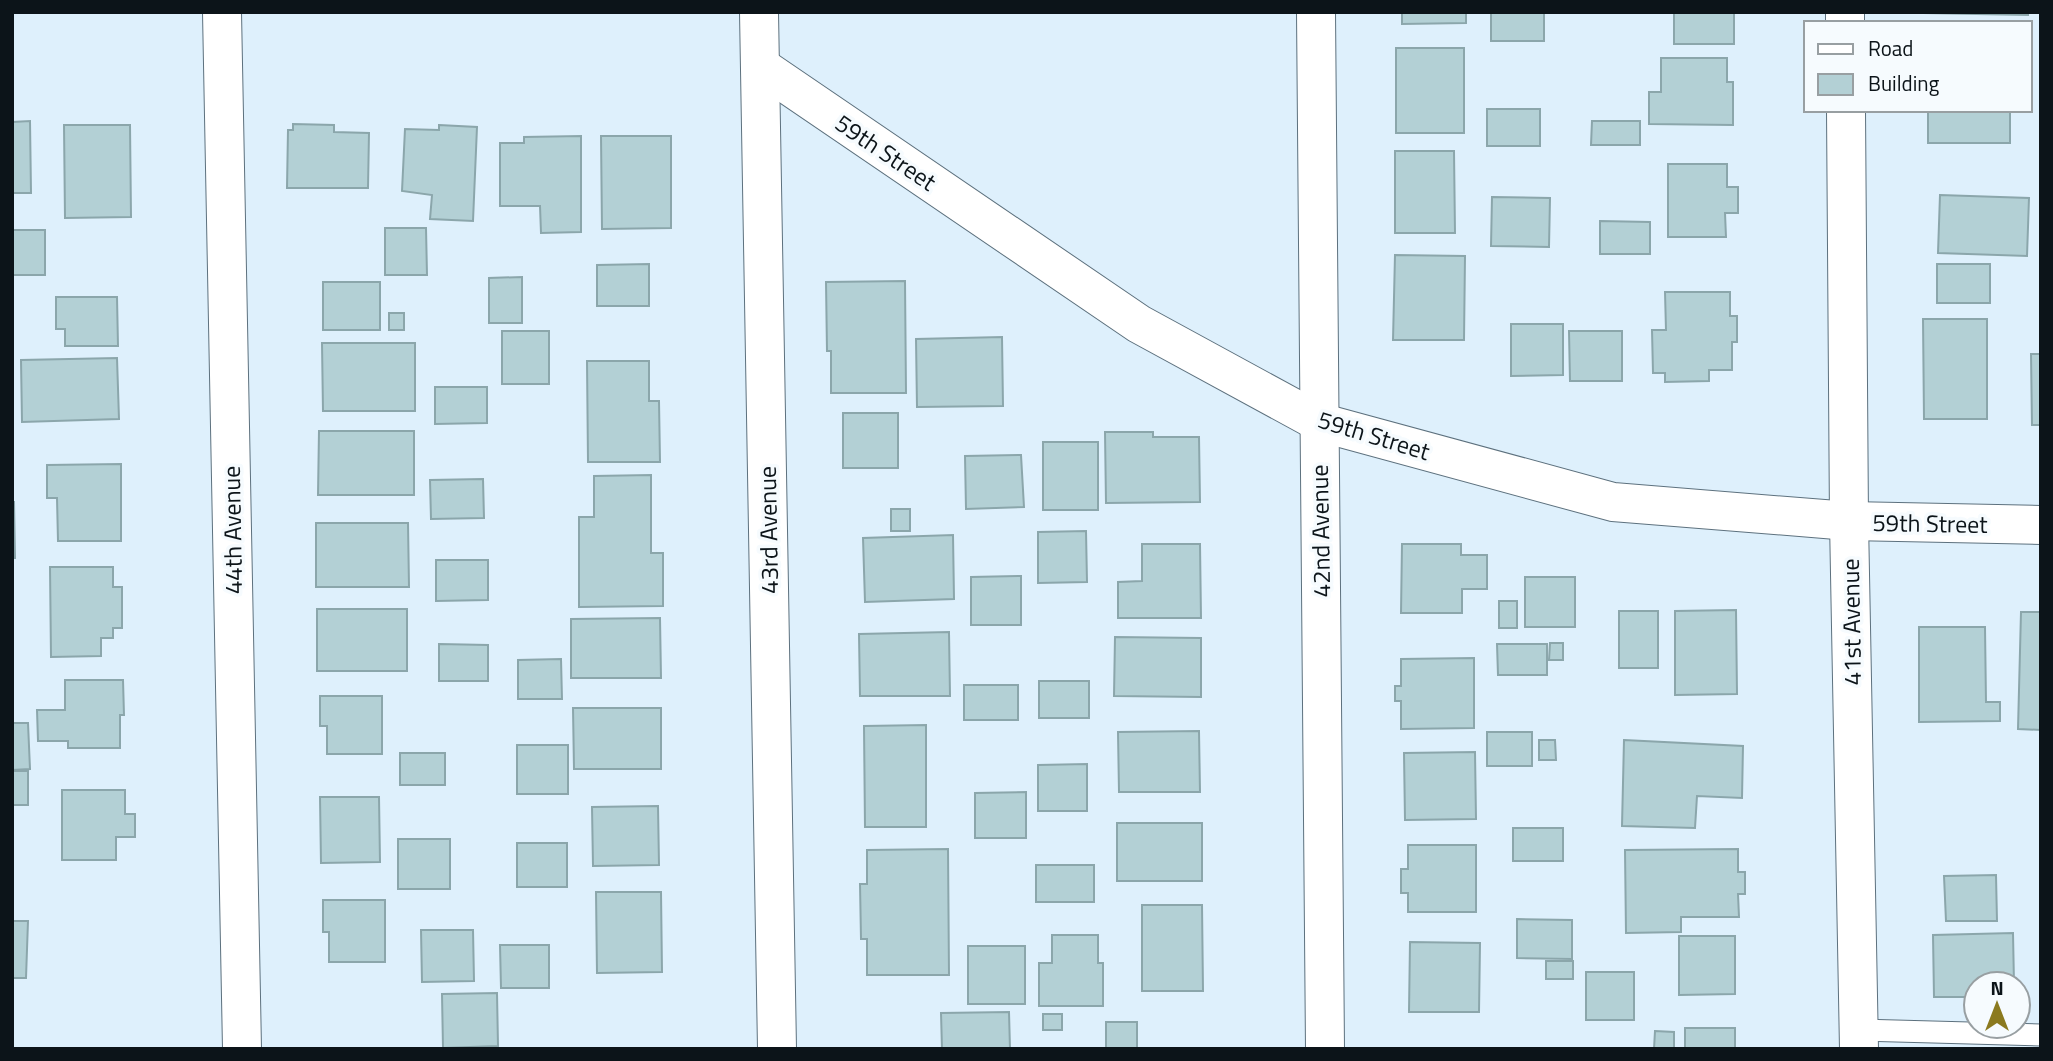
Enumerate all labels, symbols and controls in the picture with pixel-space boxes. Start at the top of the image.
legend [1804,21,2032,112]
text: Road [1868,32,1913,64]
text: Building [1868,67,1940,99]
street label: 59th Street [828,105,944,199]
street label: 59th Street [1314,401,1435,469]
street label: 42nd Avenue [1301,464,1339,598]
street label: 44th Avenue [213,465,251,595]
street label: 43rd Avenue [749,466,787,594]
street label: 59th Street [1872,504,1989,542]
street label: 41st Avenue [1832,558,1870,686]
north arrow [1962,970,2032,1040]
text: N [1990,973,2004,1002]

